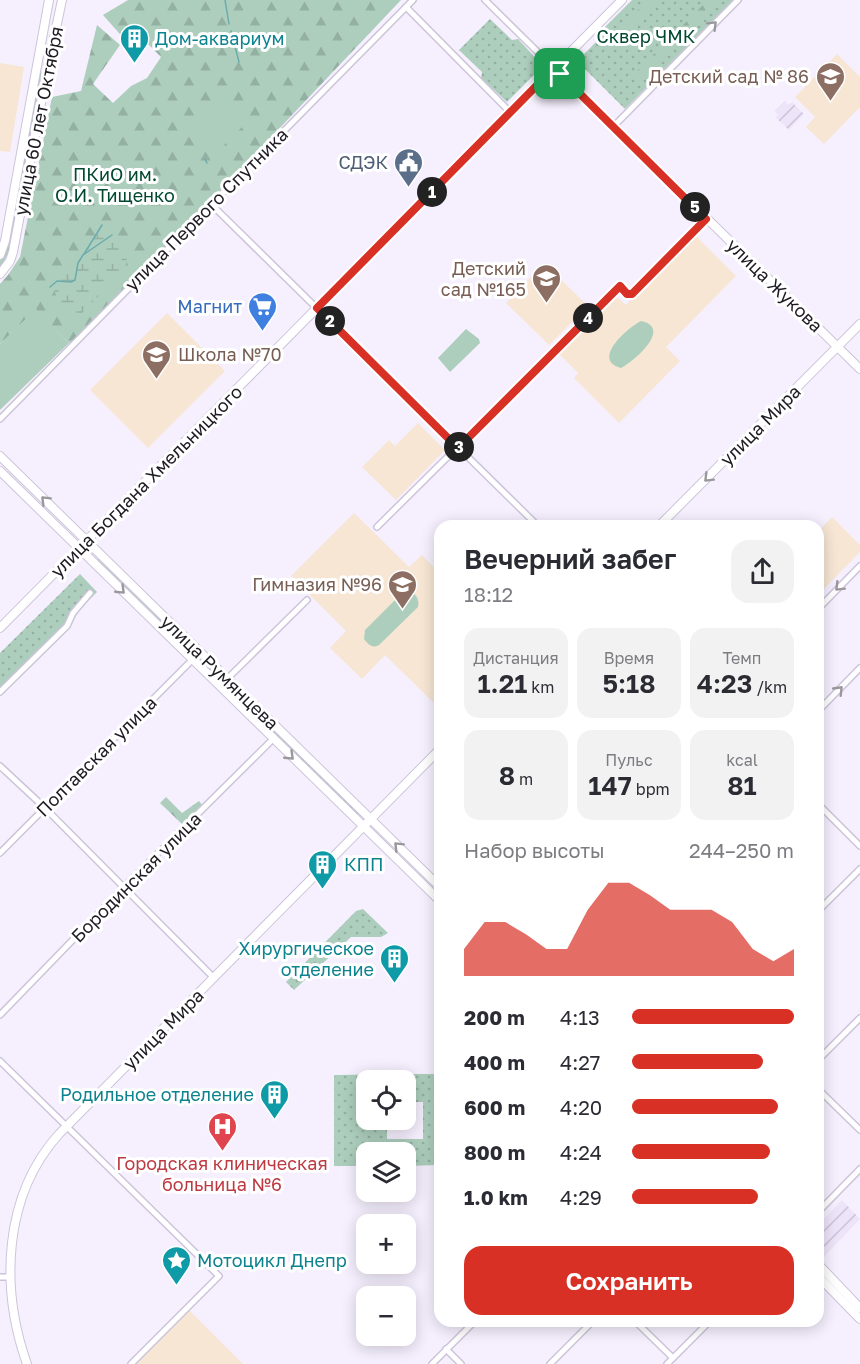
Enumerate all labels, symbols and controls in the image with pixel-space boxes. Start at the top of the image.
building icon: Дом-аквариум [118,22,150,64]
one-way arrow [706,22,717,33]
street label: улица 60 лет Октября [9,24,67,218]
park label: Сквер ЧМК [597,25,696,47]
place label: Дом-аквариум [155,27,285,49]
pin [534,48,585,99]
icon: arrive [543,57,576,90]
school or university icon: Детский сад № 86 [814,60,846,102]
place label: Детский сад № 86 [649,65,809,87]
street label: улица Первого Спутника [120,123,292,295]
public building icon: СДЭК [393,146,425,188]
place label: СДЭК [339,151,388,173]
park label: ПКиО им. О.И. Тищенко [55,163,175,206]
pin: 1 [417,177,447,207]
text: 1 [428,182,436,202]
pin: 5 [680,192,710,222]
text: 5 [690,197,700,217]
street label: улица Жукова [722,234,828,336]
place label: Детский сад №165 [441,257,526,300]
school or university icon: Детский сад №165 [531,262,563,304]
supermarket icon: Магнит [247,290,279,332]
place label: Магнит [177,295,242,317]
pin: 4 [573,303,603,333]
pin: 2 [315,306,345,336]
text: 4 [583,308,593,328]
text: 2 [325,311,335,331]
school or university icon: Школа №70 [141,338,173,380]
place label: Школа №70 [178,343,282,365]
street label: улица Богдана Хмельницкого [45,380,247,582]
street label: улица Мира [715,380,805,470]
pin: 3 [444,432,474,462]
text: 3 [454,437,464,457]
one-way arrow [704,471,715,481]
one-way arrow [41,496,51,507]
button: share [731,540,794,603]
text: Вечерний забег [464,543,676,575]
school or university icon: Гимназия №96 [387,568,419,610]
place label: Гимназия №96 [252,573,382,595]
one-way arrow [835,580,846,591]
text: 18:12 [464,582,513,606]
one-way arrow [114,583,124,594]
street label: улица Румянцева [156,610,284,734]
text: Дистанция [473,648,559,668]
text: Время [604,648,654,668]
text: Темп [723,648,761,668]
text: 1.21 [477,668,527,699]
text: 5:18 [602,668,656,699]
text: 4:23 [697,668,752,699]
text: km [527,677,555,697]
text: /km [752,677,787,697]
one-way arrow [831,686,842,697]
street label: Полтавская улица [31,691,161,821]
one-way arrow [282,748,293,759]
text: Пульс [605,750,653,770]
text: kcal [726,750,758,770]
text: 8 [499,760,515,791]
text: m [515,769,533,789]
text: 147 [588,770,632,801]
text: 81 [727,770,757,801]
text: bpm [632,779,670,799]
street label: Бородинская улица [66,807,206,947]
text: Набор высоты [464,838,605,862]
text: 244–250 m [689,838,794,862]
one-way arrow [394,842,404,853]
building icon: КПП [307,848,339,890]
place label: КПП [344,853,384,875]
place label: Хирургическое отделение [239,937,374,980]
building icon: Хирургическое отделение [379,942,411,984]
street label: улица Мира [118,984,208,1074]
text: 200 m [464,1005,525,1029]
text: 4:13 [560,1005,600,1029]
text: 400 m [464,1050,525,1074]
text: 4:27 [560,1050,600,1074]
map controls [356,1070,416,1346]
button: locate [356,1070,416,1130]
building icon: Родильное отделение [259,1078,291,1120]
place label: Родильное отделение [60,1083,254,1105]
text: 600 m [464,1095,525,1119]
text: 4:20 [560,1095,602,1119]
hospital icon: Городская клиническая больница №6 [206,1110,238,1152]
text: 800 m [464,1140,525,1164]
text: 4:24 [560,1140,602,1164]
button: layers [356,1142,416,1202]
place label: Городская клиническая больница №6 [116,1152,328,1195]
text: 1.0 km [464,1185,528,1209]
text: 4:29 [560,1185,602,1209]
button: + [356,1214,416,1274]
place icon: Мотоцикл Днепр [160,1244,192,1286]
button: Сохранить [464,1246,794,1315]
place label: Мотоцикл Днепр [197,1249,347,1271]
button: − [356,1286,416,1346]

